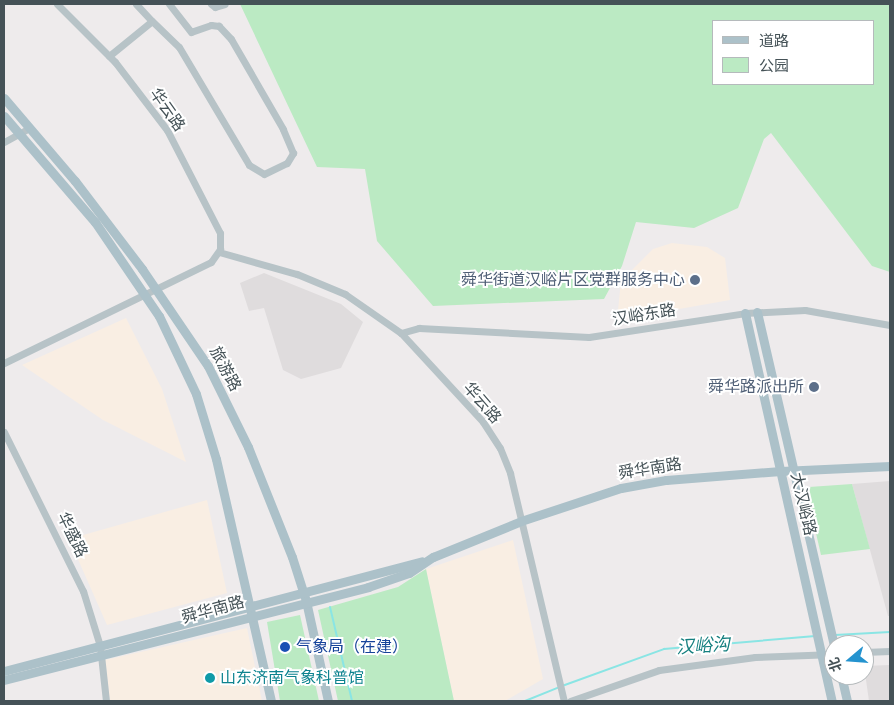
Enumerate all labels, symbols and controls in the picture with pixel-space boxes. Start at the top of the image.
legend [712,20,874,85]
text: 道路 [759,32,789,50]
text: 公园 [759,57,789,75]
street label: 华云路 [145,85,189,135]
place label: 舜华街道汉峪片区党群服务中心 [461,270,685,290]
marker: 舜华街道汉峪片区党群服务中心 [689,274,701,286]
street label: 汉峪东路 [611,301,677,329]
street label: 旅游路 [205,343,245,395]
place label: 舜华路派出所 [708,377,804,397]
street label: 华云路 [459,379,505,427]
marker: 舜华路派出所 [808,381,820,393]
street label: 舜华南路 [617,455,683,483]
street label: 大汉峪路 [786,471,820,537]
street label: 华盛路 [53,509,91,561]
street label: 舜华南路 [180,592,246,628]
water label: 汉峪沟 [675,633,731,659]
north arrow [824,635,874,685]
place label: 气象局（在建） [296,637,408,657]
marker: 气象局（在建） [278,640,292,654]
text: 北 [825,655,845,674]
place label: 山东济南气象科普馆 [220,668,364,688]
marker: 山东济南气象科普馆 [204,672,216,684]

